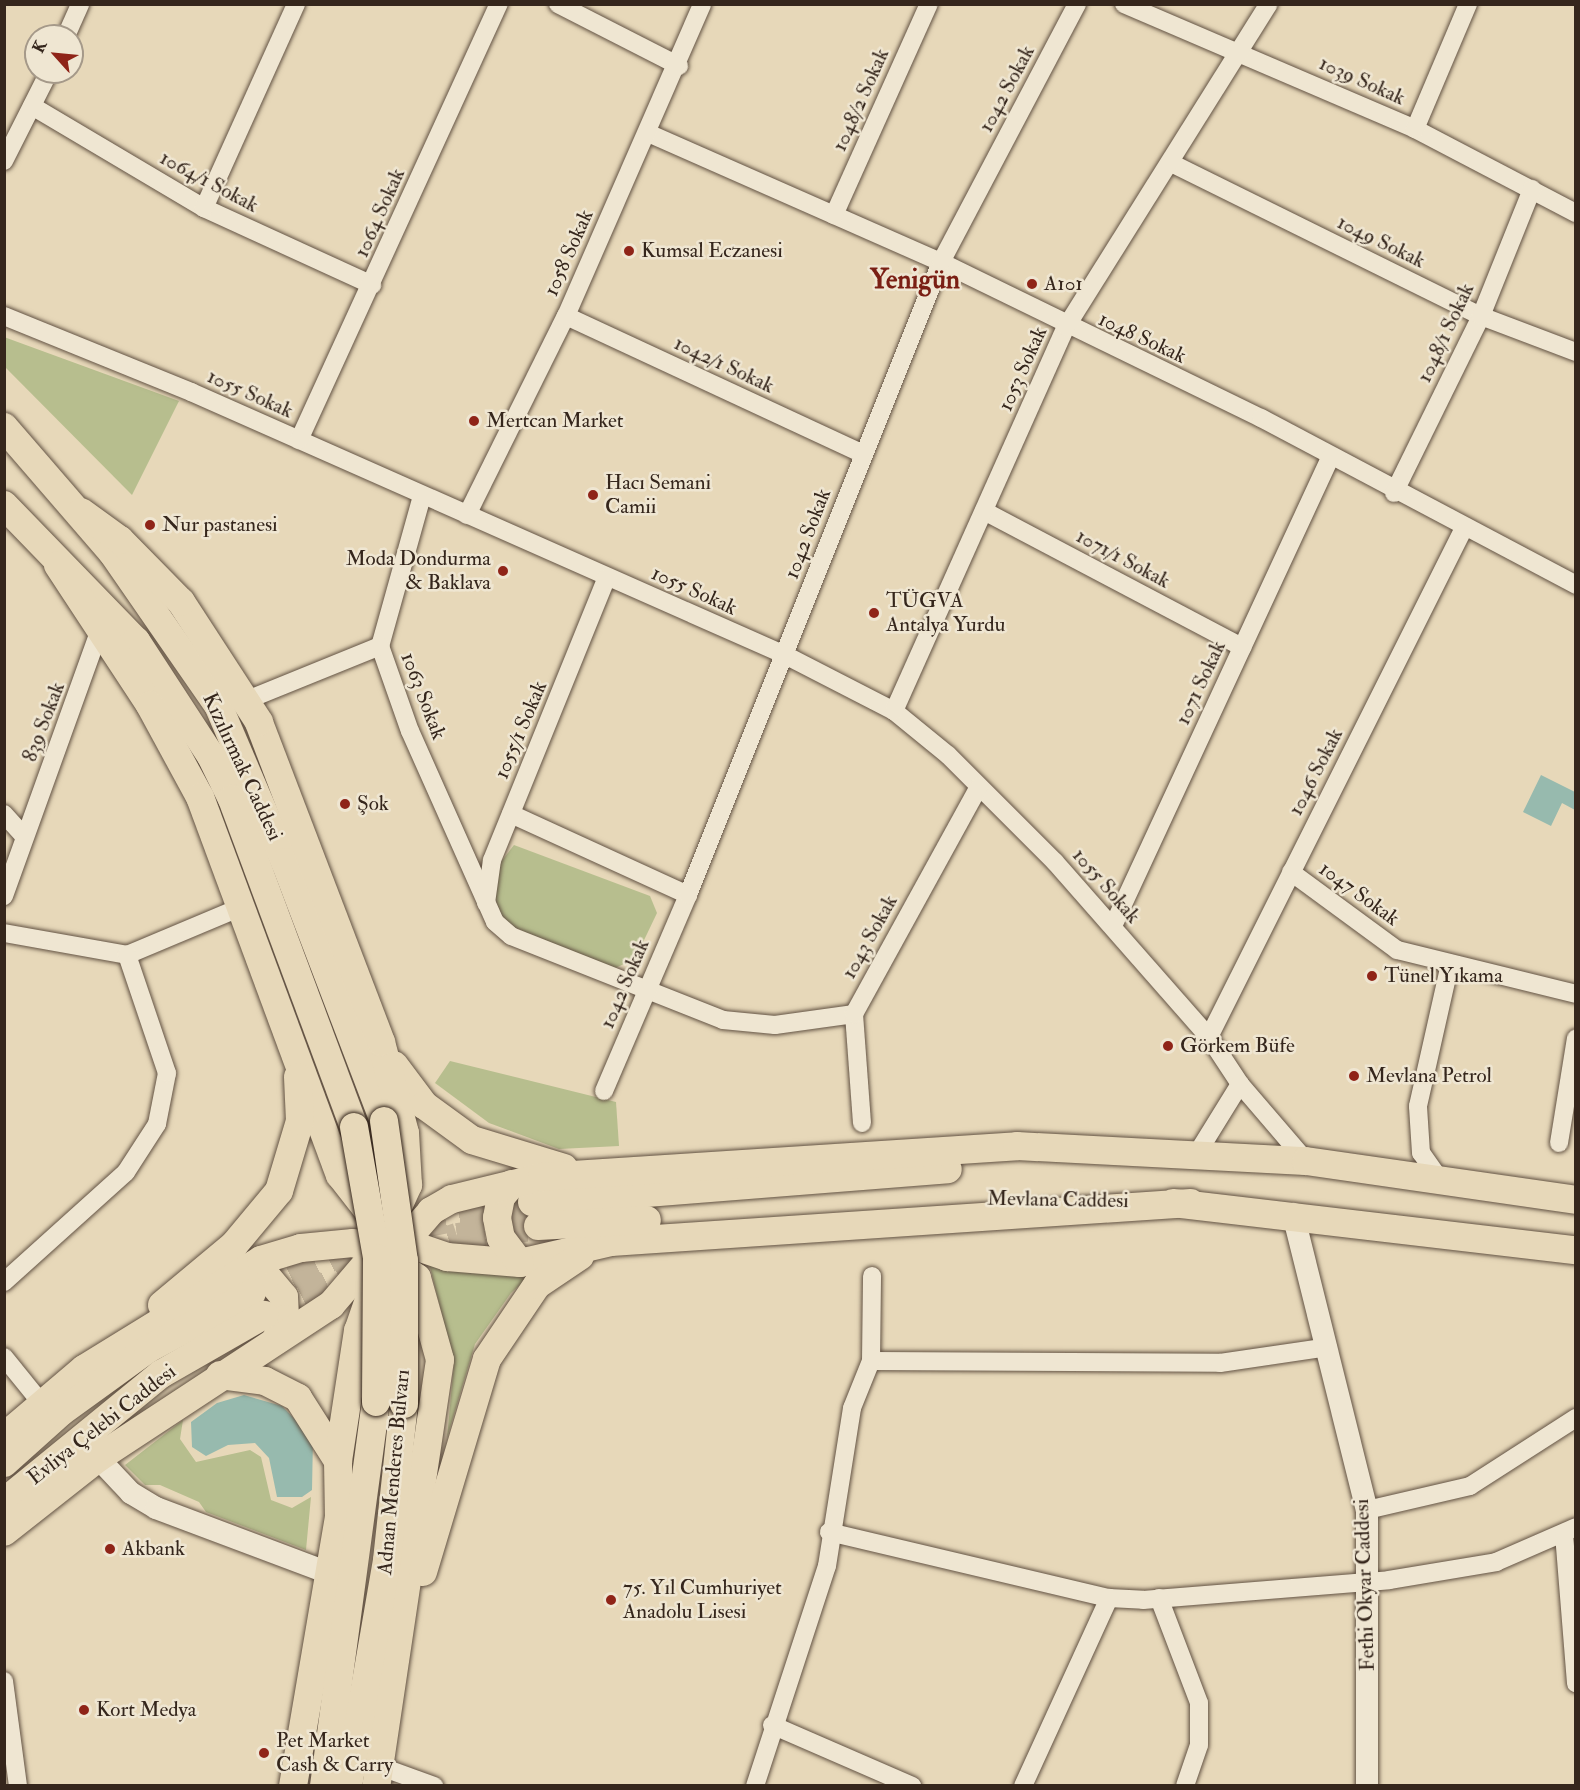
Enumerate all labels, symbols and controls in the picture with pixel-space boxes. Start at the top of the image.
north arrow [24,24,84,84]
text: K [28,37,51,56]
street label: 1042 Sokak [974,41,1040,137]
street label: 1048/2 Sokak [827,45,895,155]
street label: 1039 Sokak [1315,51,1409,111]
street label: 1064/1 Sokak [155,145,263,219]
street label: 1064 Sokak [349,165,411,261]
street label: 1058 Sokak [539,206,599,300]
street label: 1049 Sokak [1333,210,1429,274]
place label: Kumsal Eczanesi [641,238,783,264]
marker: Kumsal Eczanesi [622,244,636,258]
district label: Yenigün [870,264,960,296]
place label: A101 [1044,271,1083,297]
marker: A101 [1025,277,1039,291]
street label: 1048/1 Sokak [1412,279,1480,387]
street label: 1048 Sokak [1094,307,1190,369]
street label: 1053 Sokak [993,323,1053,415]
street label: 1042/1 Sokak [670,331,778,399]
street label: 1055 Sokak [203,364,297,424]
place label: Mertcan Market [486,408,624,434]
marker: Mertcan Market [467,414,481,428]
place label: Hacı Semani Camii [605,470,711,520]
street label: 1042 Sokak [779,485,837,583]
marker: Hacı Semani Camii [586,488,600,502]
place label: Nur pastanesi [162,512,278,538]
marker: Nur pastanesi [143,518,157,532]
street label: 1071/1 Sokak [1072,524,1174,594]
place label: Moda Dondurma & Baklava [346,546,491,596]
street label: 1055 Sokak [647,561,741,621]
marker: Moda Dondurma & Baklava [496,564,510,578]
place label: TÜGVA Antalya Yurdu [886,588,1005,638]
marker: TÜGVA Antalya Yurdu [867,606,881,620]
street label: 1071 Sokak [1171,637,1231,729]
street label: 1063 Sokak [395,649,451,743]
street label: 1055/1 Sokak [489,677,553,783]
street label: 839 Sokak [17,679,71,765]
street label: Kızılırmak Caddesi [197,689,287,845]
street label: 1046 Sokak [1283,724,1349,820]
place label: Şok [357,791,389,817]
marker: Şok [338,797,352,811]
street label: 1055 Sokak [1067,843,1145,929]
street label: 1047 Sokak [1314,856,1404,932]
street label: 1043 Sokak [837,891,903,983]
street label: 1042 Sokak [595,935,655,1033]
place label: Tünel Yıkama [1384,963,1503,989]
marker: Tünel Yıkama [1365,969,1379,983]
place label: Görkem Büfe [1180,1033,1295,1059]
marker: Görkem Büfe [1161,1039,1175,1053]
place label: Mevlana Petrol [1366,1063,1492,1089]
marker: Mevlana Petrol [1347,1069,1361,1083]
street label: Mevlana Caddesi [987,1186,1129,1214]
street label: Evliya Çelebi Caddesi [23,1359,181,1491]
street label: Adnan Menderes Bulvarı [372,1368,416,1576]
street label: Fethi Okyar Caddesi [1349,1498,1381,1672]
place label: Akbank [122,1536,185,1562]
marker: Akbank [103,1542,117,1556]
place label: 75. Yıl Cumhuriyet Anadolu Lisesi [623,1575,782,1625]
marker: 75. Yıl Cumhuriyet Anadolu Lisesi [604,1593,618,1607]
place label: Kort Medya [96,1697,196,1723]
marker: Kort Medya [77,1703,91,1717]
place label: Pet Market Cash & Carry [276,1728,393,1778]
marker: Pet Market Cash & Carry [257,1746,271,1760]

